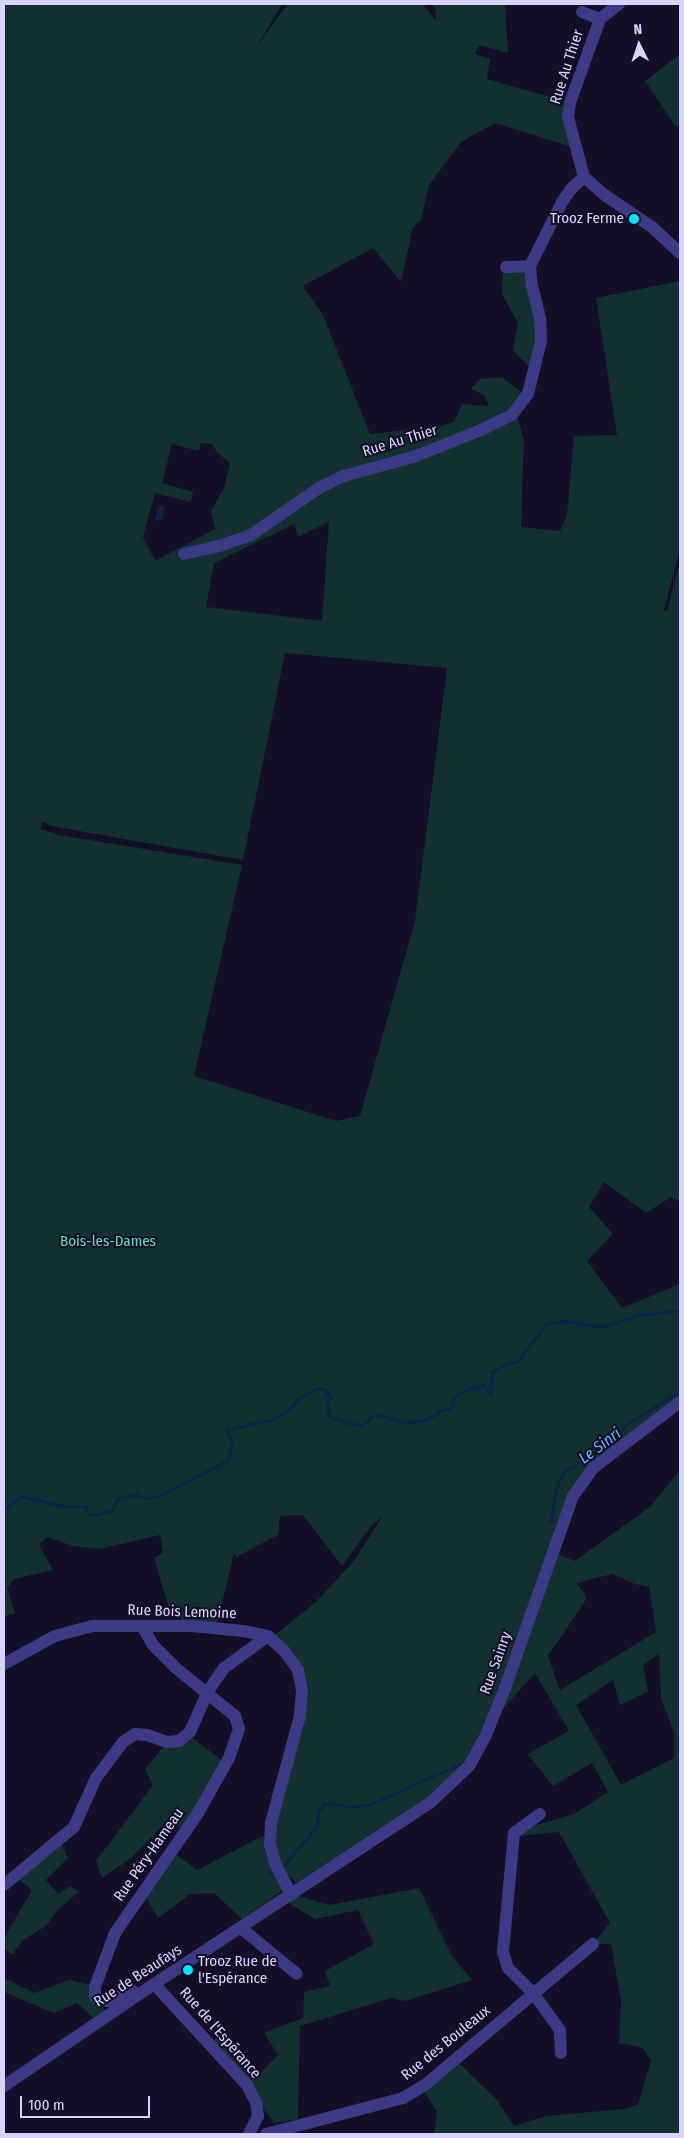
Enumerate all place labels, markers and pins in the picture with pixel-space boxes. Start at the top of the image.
place label: Trooz Ferme [550,210,624,228]
marker: Trooz Ferme [628,213,640,225]
place label: Trooz Rue de l'Espérance [198,1952,277,1987]
marker: Trooz Rue de l'Espérance [182,1964,194,1976]

